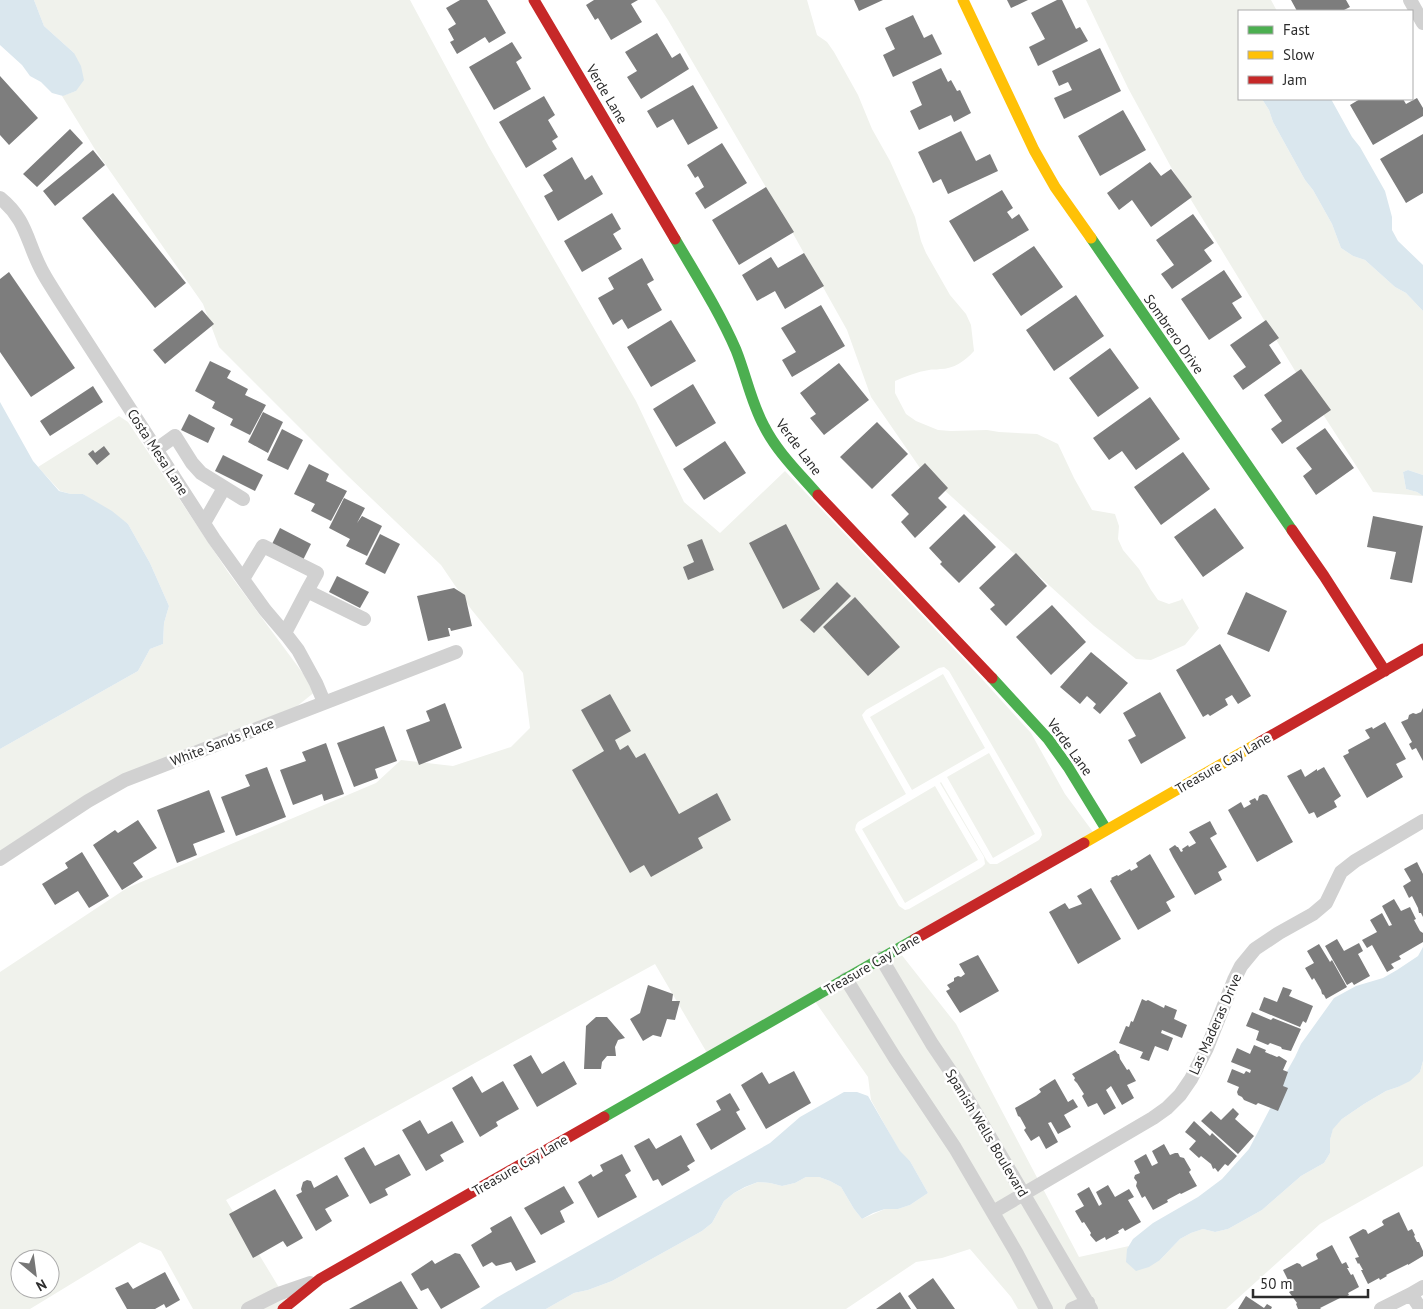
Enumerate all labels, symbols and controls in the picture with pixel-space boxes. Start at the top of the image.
legend [1238,10,1413,100]
text: Fast [1283,20,1310,39]
text: Slow [1283,45,1314,64]
street label: Verde Lane [582,60,632,127]
text: Jam [1282,70,1307,89]
street label: Sombrero Drive [1140,291,1208,377]
street label: Costa Mesa Lane [123,405,193,499]
street label: Verde Lane [771,414,826,479]
street label: White Sands Place [168,714,276,770]
street label: Verde Lane [1043,714,1097,779]
street label: Treasure Cay Lane [1172,728,1274,798]
street label: Treasure Cay Lane [821,929,923,999]
street label: Las Maderas Drive [1185,971,1245,1077]
street label: Spanish Wells Boulevard [942,1066,1032,1200]
street label: Treasure Cay Lane [469,1130,571,1200]
north arrow [10,1249,60,1299]
scale bar [1253,1266,1368,1298]
text: 50 m [1260,1274,1293,1293]
text: N [33,1275,50,1295]

